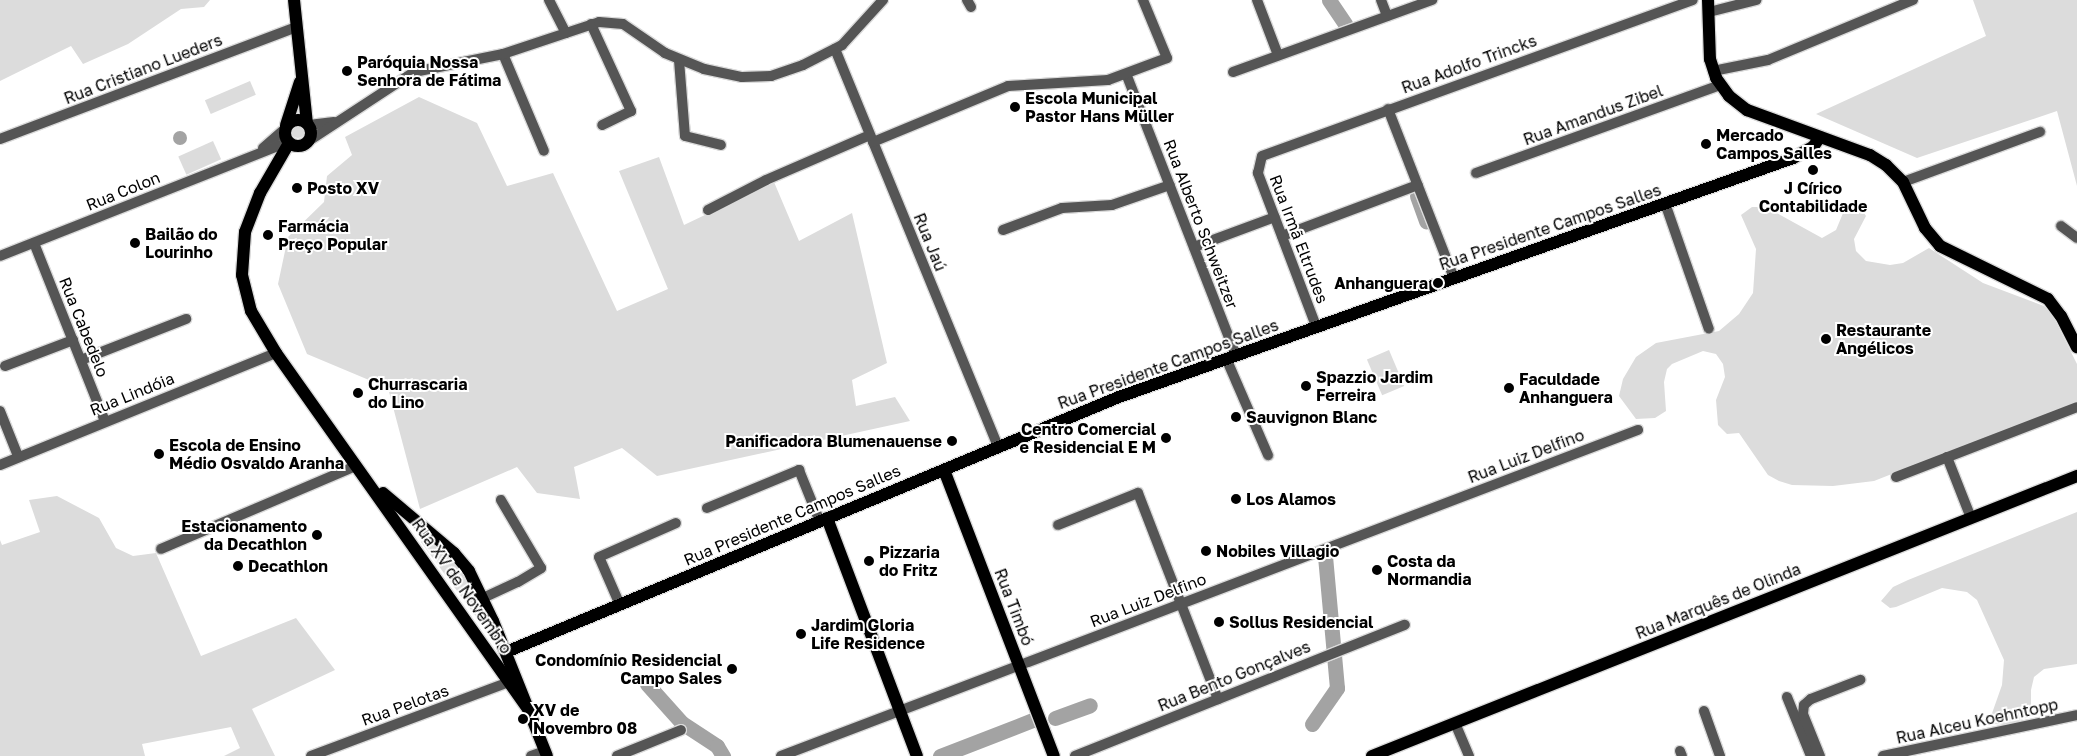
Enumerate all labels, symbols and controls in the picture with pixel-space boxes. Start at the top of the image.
street label: Rua Cristiano Lueders [61,30,225,108]
street label: Rua Adolfo Trincks [1399,31,1539,97]
place label: Paróquia Nossa Senhora de Fátima [357,52,501,90]
marker: Paróquia Nossa Senhora de Fátima [341,65,353,77]
street label: Rua Amandus Zibel [1521,81,1665,149]
place label: Escola Municipal Pastor Hans Müller [1025,88,1174,126]
marker: Escola Municipal Pastor Hans Müller [1009,101,1021,113]
place label: Mercado Campos Salles [1716,125,1832,163]
street label: Rua Alberto Schweitzer [1160,137,1242,311]
marker: Mercado Campos Salles [1700,138,1712,150]
marker: J Círico Contabilidade [1807,164,1819,176]
street label: Rua Colon [83,167,163,215]
street label: Rua Irmã Eltrudes [1266,172,1332,306]
place label: Posto XV [307,178,379,198]
place label: J Círico Contabilidade [1759,178,1867,216]
street label: Rua Presidente Campos Salles [1436,180,1664,274]
marker: Posto XV [291,182,303,194]
street label: Rua Jaú [910,210,950,274]
place label: Farmácia Preço Popular [278,216,387,254]
place label: Bailão do Lourinho [145,224,218,262]
marker: Farmácia Preço Popular [262,229,274,241]
marker: Bailão do Lourinho [129,237,141,249]
place label: Anhanguera [1334,273,1428,293]
street label: Rua Cabedelo [55,274,113,380]
marker: Anhanguera [1432,277,1444,289]
street label: Rua Presidente Campos Salles [1055,315,1281,413]
place label: Restaurante Angélicos [1836,320,1931,358]
marker: Restaurante Angélicos [1820,333,1832,345]
place label: Spazzio Jardim Ferreira [1316,367,1433,405]
street label: Rua Lindóia [87,368,177,420]
place label: Faculdade Anhanguera [1519,369,1613,407]
place label: Churrascaria do Lino [368,374,467,412]
marker: Spazzio Jardim Ferreira [1300,380,1312,392]
marker: Faculdade Anhanguera [1503,382,1515,394]
marker: Churrascaria do Lino [352,387,364,399]
place label: Sauvignon Blanc [1246,407,1377,427]
marker: Sauvignon Blanc [1230,411,1242,423]
place label: Centro Comercial e Residencial E M [1019,419,1156,457]
street label: Rua Luiz Delfino [1465,425,1587,487]
place label: Panificadora Blumenauense [725,431,942,451]
marker: Centro Comercial e Residencial E M [1160,432,1172,444]
place label: Escola de Ensino Médio Osvaldo Aranha [169,435,344,473]
marker: Panificadora Blumenauense [946,435,958,447]
marker: Escola de Ensino Médio Osvaldo Aranha [153,448,165,460]
street label: Rua Presidente Campos Salles [681,461,903,569]
place label: Los Alamos [1246,489,1336,509]
marker: Los Alamos [1230,493,1242,505]
street label: Rua XV de Novembro [408,515,516,657]
place label: Estacionamento da Decathlon [181,516,307,554]
marker: Estacionamento da Decathlon [311,529,323,541]
place label: Nobiles Villagio [1216,541,1339,561]
place label: Pizzaria do Fritz [879,542,940,580]
marker: Nobiles Villagio [1200,545,1212,557]
place label: Costa da Normandia [1387,551,1471,589]
marker: Pizzaria do Fritz [863,555,875,567]
place label: Decathlon [248,556,328,576]
street label: Rua Marquês de Olinda [1633,559,1803,643]
marker: Decathlon [232,560,244,572]
marker: Costa da Normandia [1371,564,1383,576]
street label: Rua Timbó [991,566,1037,648]
street label: Rua Luiz Delfino [1087,569,1209,631]
place label: Sollus Residencial [1229,612,1373,632]
place label: Jardim Gloria Life Residence [811,615,925,653]
marker: Sollus Residencial [1213,616,1225,628]
marker: Jardim Gloria Life Residence [795,628,807,640]
street label: Rua Bento Gonçalves [1155,637,1313,715]
place label: Condomínio Residencial Campo Sales [535,650,722,688]
marker: Condomínio Residencial Campo Sales [726,663,738,675]
street label: Rua Pelotas [359,680,451,730]
street label: Rua Alceu Koehntopp [1894,694,2060,748]
place label: XV de Novembro 08 [533,700,637,738]
marker: XV de Novembro 08 [517,713,529,725]

